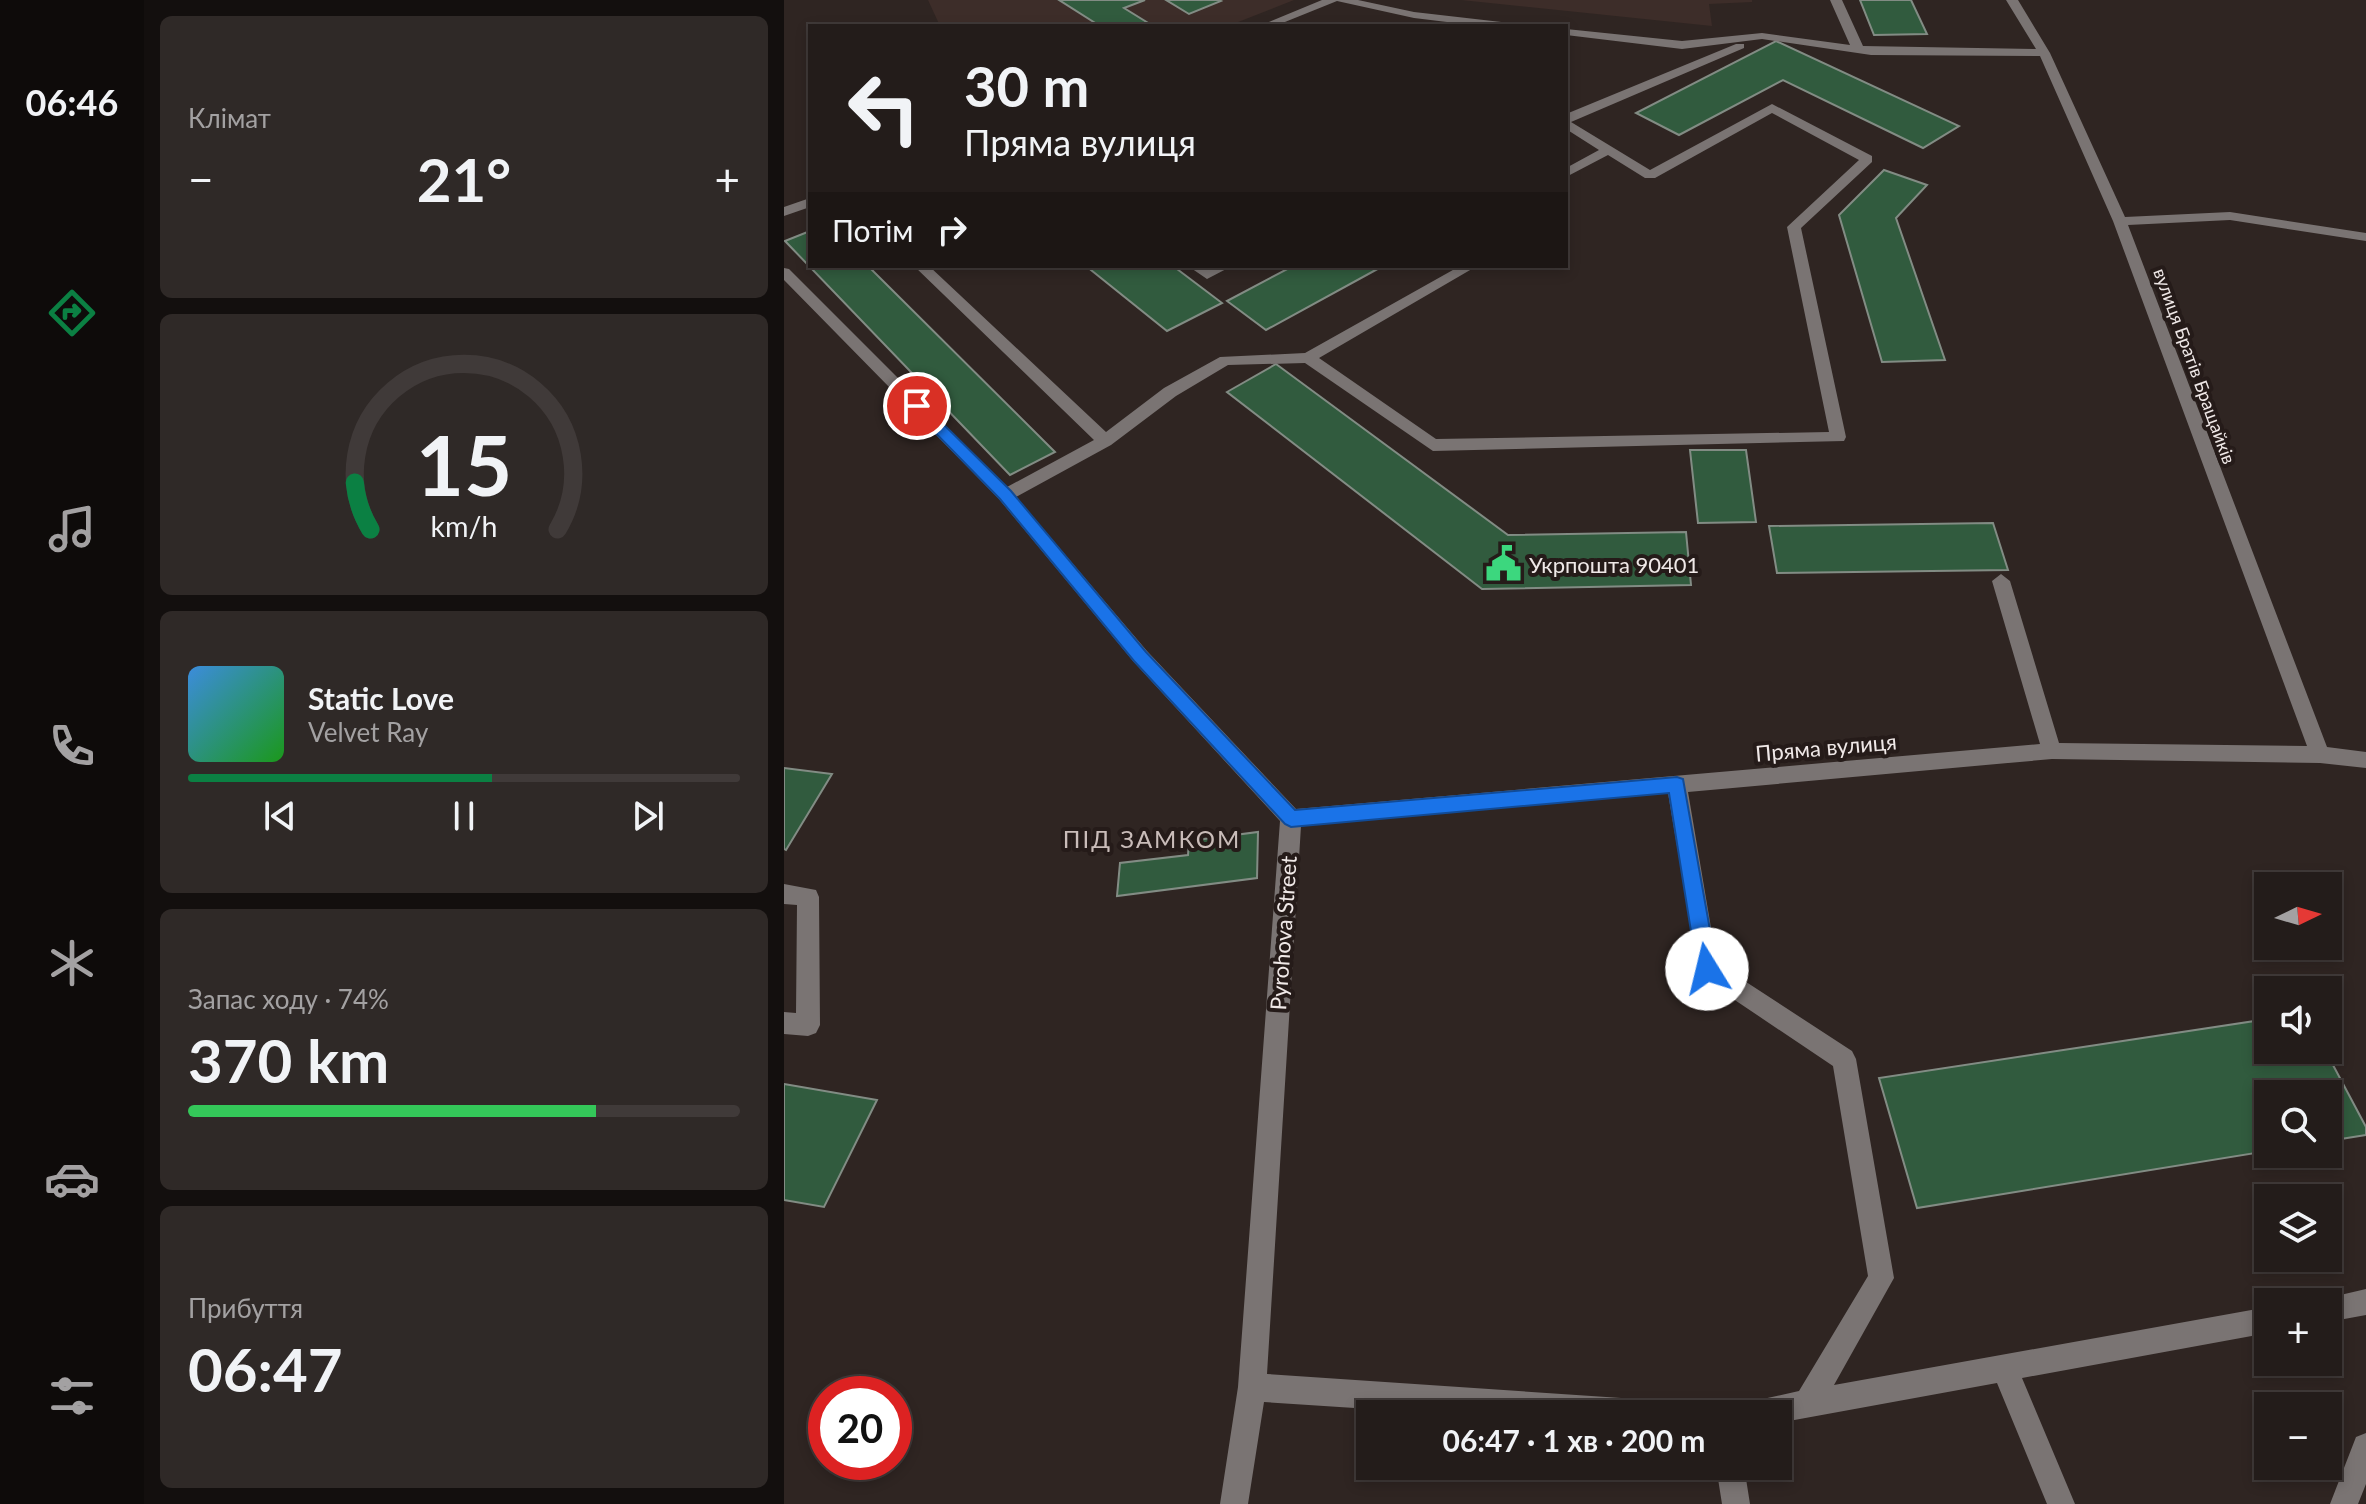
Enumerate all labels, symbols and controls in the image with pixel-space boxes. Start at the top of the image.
text: 30 m [964,52,1089,119]
icon: left [832,56,936,160]
text: 06:46 [26,80,118,124]
text: Клімат [188,102,271,134]
text: Пряма вулиця [964,120,1196,164]
text: 21° [417,143,511,215]
text: − [188,153,214,205]
text: + [714,153,740,205]
icon: right [930,208,974,252]
text: Потім [832,212,914,248]
street label: вулиця Братів Бращайків [2149,265,2241,467]
icon: directions [44,285,100,341]
pin [883,372,951,440]
icon: arrive [895,384,939,428]
text: 15 [416,414,512,514]
icon: music [44,501,100,557]
text: km/h [431,510,497,544]
public building icon: Укрпошта 90401 [1484,545,1522,583]
place label: Укрпошта 90401 [1529,551,1699,578]
text: Static Love [308,680,454,716]
text: Velvet Ray [308,716,428,748]
icon: phone [44,718,100,774]
street label: Пряма вулиця [1754,727,1898,767]
icon: previous [258,794,302,838]
icon: pause [442,794,486,838]
icon: next [626,794,670,838]
district label: ПІД ЗАМКОМ [1063,824,1241,853]
street label: Pyrohova Street [1264,855,1302,1011]
north arrow [2254,872,2342,960]
map controls [2254,872,2342,1480]
position arrow [1665,927,1749,1011]
icon: climate [44,935,100,991]
button: sound [2254,976,2342,1064]
text: Запас ходу · 74% [188,983,389,1015]
text: 370 km [188,1024,389,1096]
button: search [2254,1080,2342,1168]
icon: car [44,1151,100,1207]
button: layers [2254,1184,2342,1272]
button: + [2254,1288,2342,1376]
text: Прибуття [188,1292,303,1324]
text: 06:47 [188,1333,343,1405]
icon: filters [44,1368,100,1424]
speed limit sign: 20 [808,1376,912,1480]
button: − [2254,1392,2342,1480]
text: 06:47 · 1 хв · 200 m [1443,1422,1706,1458]

